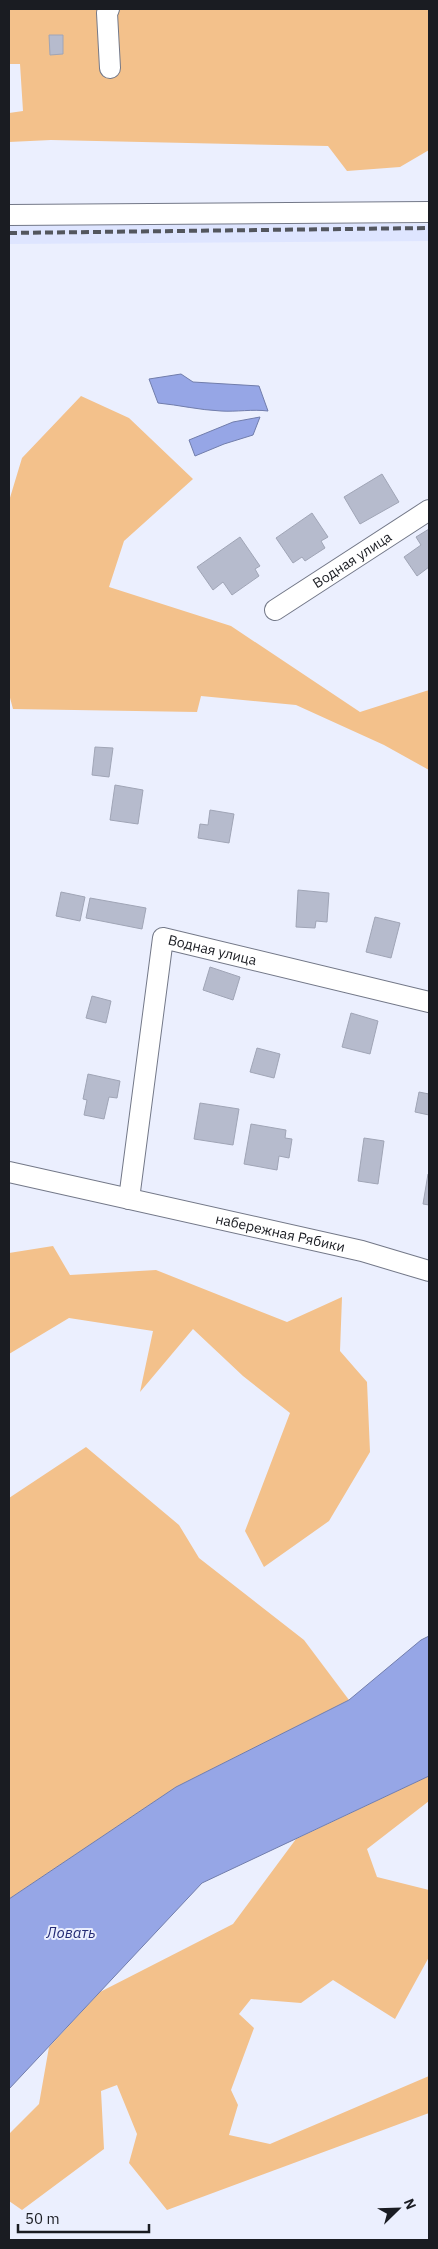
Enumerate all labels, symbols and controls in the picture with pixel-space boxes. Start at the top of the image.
street label: Водная улица [309,527,396,592]
street label: Водная улица [166,931,259,969]
street label: набережная Рябики [214,1209,347,1256]
water label: Ловать [46,1923,95,1942]
north arrow [373,2184,423,2234]
text: N [400,2196,420,2212]
scale bar [18,2202,149,2234]
text: 50 m [25,2209,60,2228]

